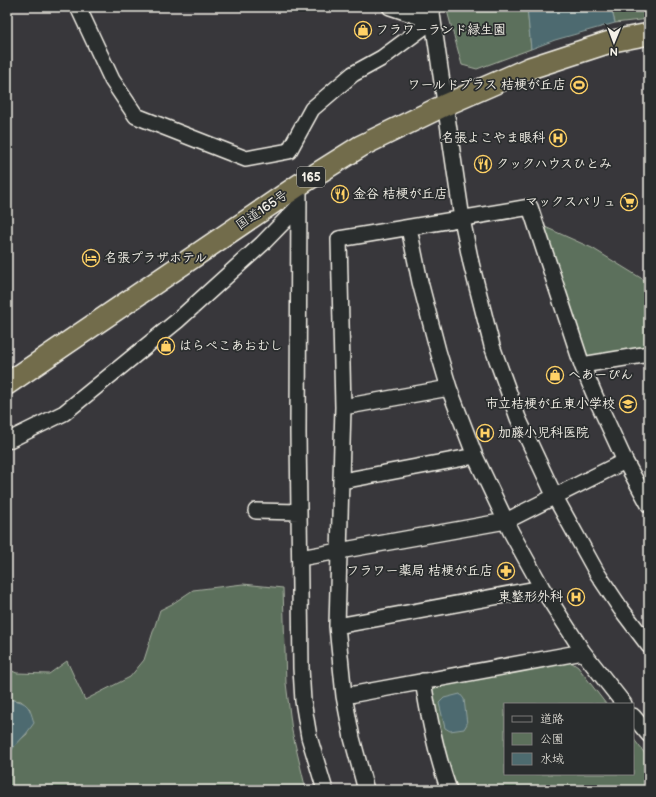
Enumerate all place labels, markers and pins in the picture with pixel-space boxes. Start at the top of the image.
shop icon: フラワーランド緑生園 [353,20,373,40]
place label: フラワーランド緑生園 [376,22,506,38]
sports icon: ワールドプラス 桔梗が丘店 [569,75,589,95]
place label: ワールドプラス 桔梗が丘店 [408,77,566,93]
hospital icon: 名張よこやま眼科 [548,128,568,148]
place label: 名張よこやま眼科 [441,130,546,146]
restaurant icon: クックハウスひとみ [473,154,493,174]
place label: クックハウスひとみ [496,156,612,172]
restaurant icon: 金谷 桔梗が丘店 [330,184,350,204]
place label: 金谷 桔梗が丘店 [353,186,448,202]
supermarket icon: マックスバリュ [619,192,639,212]
place label: マックスバリュ [525,194,616,210]
hotel icon: 名張プラザホテル [81,248,101,268]
place label: 名張プラザホテル [104,250,207,266]
shop icon: はらぺこあおむし [156,336,176,356]
place label: はらぺこあおむし [179,338,283,354]
shop icon: へあーぴん [545,365,565,385]
place label: へあーぴん [568,367,633,383]
school or university icon: 市立桔梗が丘東小学校 [618,394,638,414]
place label: 市立桔梗が丘東小学校 [485,396,615,412]
hospital icon: 加藤小児科医院 [475,423,495,443]
place label: 加藤小児科医院 [498,425,589,441]
pharmacy icon: フラワー薬局 桔梗が丘店 [496,561,516,581]
place label: フラワー薬局 桔梗が丘店 [346,563,493,579]
hospital icon: 東整形外科 [566,587,586,607]
place label: 東整形外科 [498,589,564,605]

